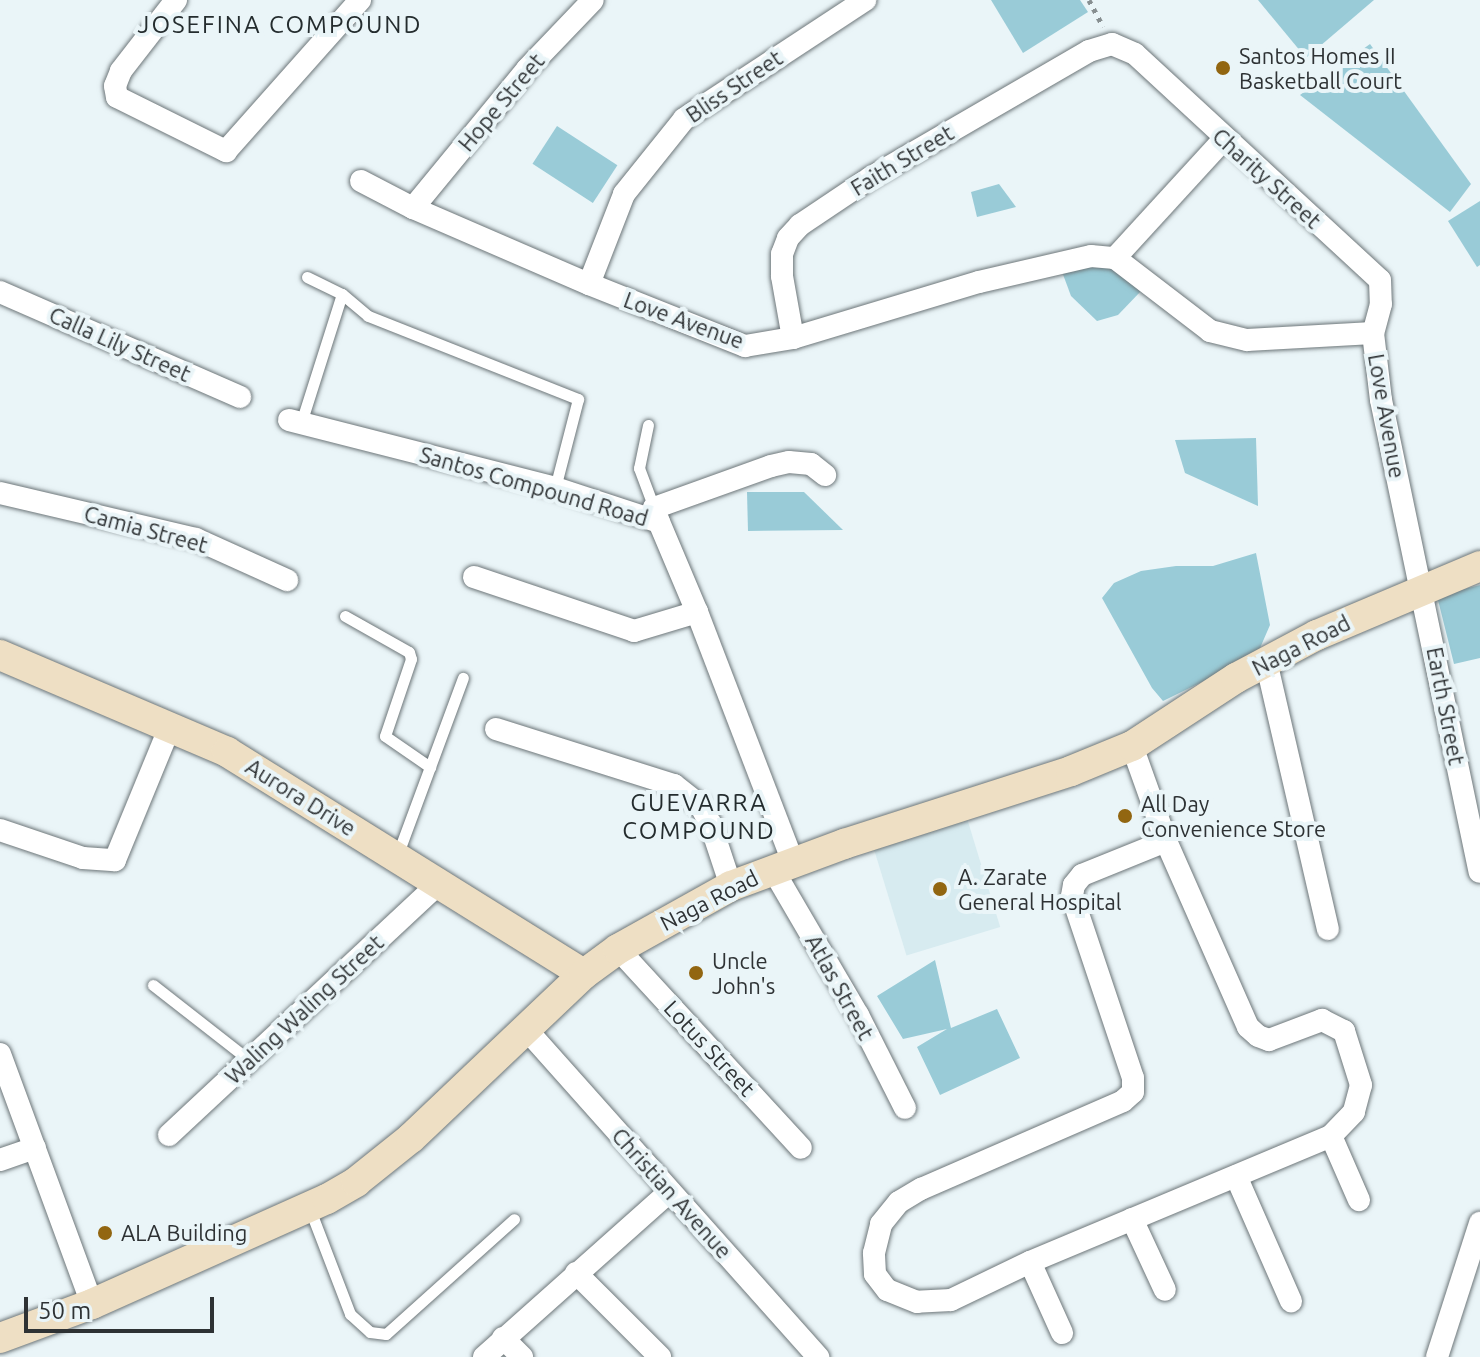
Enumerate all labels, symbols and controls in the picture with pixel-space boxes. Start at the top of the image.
district label: JOSEFINA COMPOUND [138,11,422,39]
place label: Santos Homes II Basketball Court [1239,42,1402,94]
street label: Bliss Street [681,44,787,128]
street label: Hope Street [452,48,550,156]
marker: Santos Homes II Basketball Court [1214,59,1232,77]
street label: Faith Street [846,119,958,201]
street label: Charity Street [1207,122,1327,234]
street label: Love Avenue [620,286,748,354]
street label: Calla Lily Street [45,301,195,387]
street label: Love Avenue [1363,352,1411,480]
street label: Santos Compound Road [417,441,651,531]
street label: Camia Street [81,500,211,558]
street label: Naga Road [1247,609,1355,681]
street label: Earth Street [1422,645,1470,767]
street label: Aurora Drive [241,753,361,841]
district label: GUEVARRA COMPOUND [622,789,776,845]
place label: All Day Convenience Store [1141,790,1326,842]
marker: All Day Convenience Store [1116,807,1134,825]
place label: A. Zarate General Hospital [958,863,1122,914]
street label: Naga Road [655,864,763,936]
marker: A. Zarate General Hospital [929,878,951,900]
street label: Waling Waling Street [219,929,389,1089]
street label: Atlas Street [800,930,880,1044]
place label: Uncle John's [712,947,775,998]
marker: Uncle John's [687,964,705,982]
street label: Lotus Street [659,995,761,1101]
street label: Christian Avenue [607,1122,737,1264]
place label: ALA Building [121,1220,248,1246]
marker: ALA Building [96,1224,114,1242]
scale bar [28,1281,218,1331]
text: 50 m [38,1297,91,1324]

